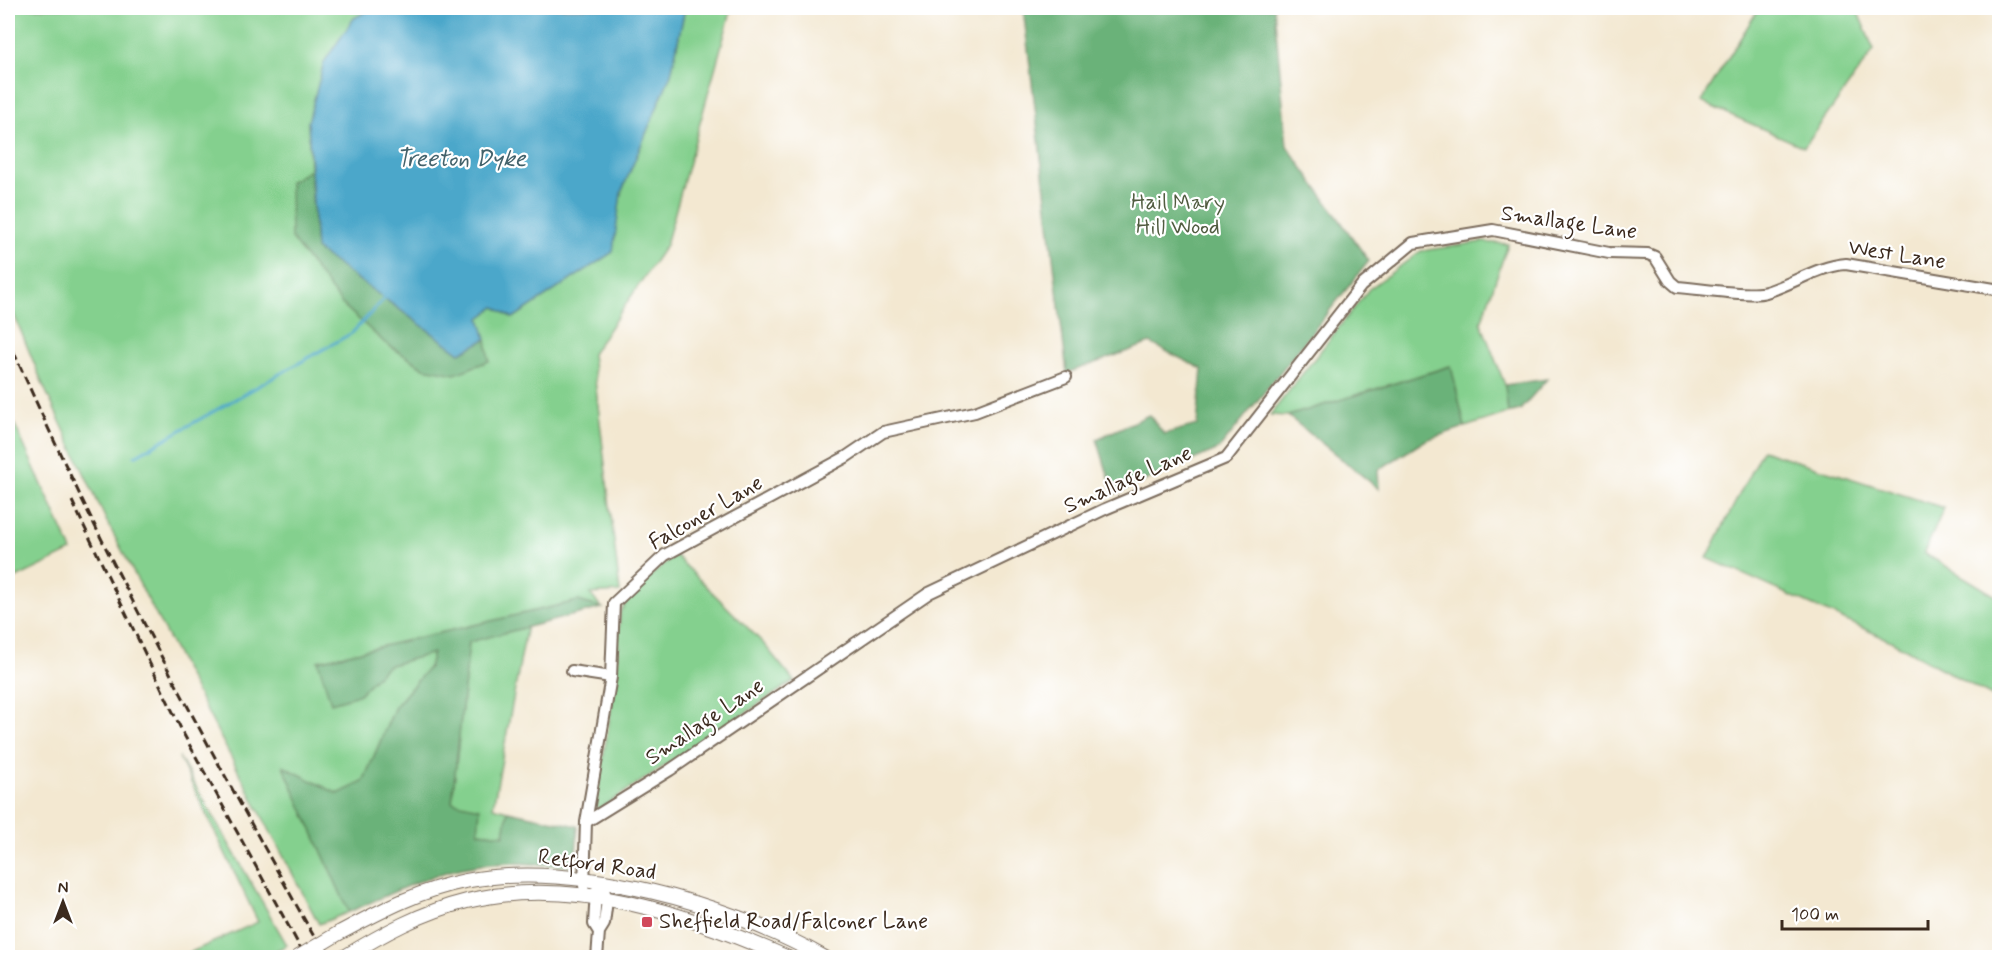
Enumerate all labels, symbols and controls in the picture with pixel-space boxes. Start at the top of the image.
water label: Treeton Dyke [396,144,527,175]
park label: Hail Mary Hill Wood [1131,189,1225,242]
street label: Smallage Lane [1499,200,1639,249]
street label: West Lane [1846,233,1948,277]
street label: Smallage Lane [1060,439,1198,523]
street label: Falconer Lane [644,469,768,557]
street label: Smallage Lane [640,672,771,774]
street label: Retford Road [536,843,658,889]
north arrow [33,872,93,932]
text: N [58,878,68,899]
scale bar [1782,893,1928,931]
text: 100 m [1791,903,1839,927]
place label: Sheffield Road/Falconer Lane [659,908,928,936]
marker: Sheffield Road/Falconer Lane [640,915,654,929]

